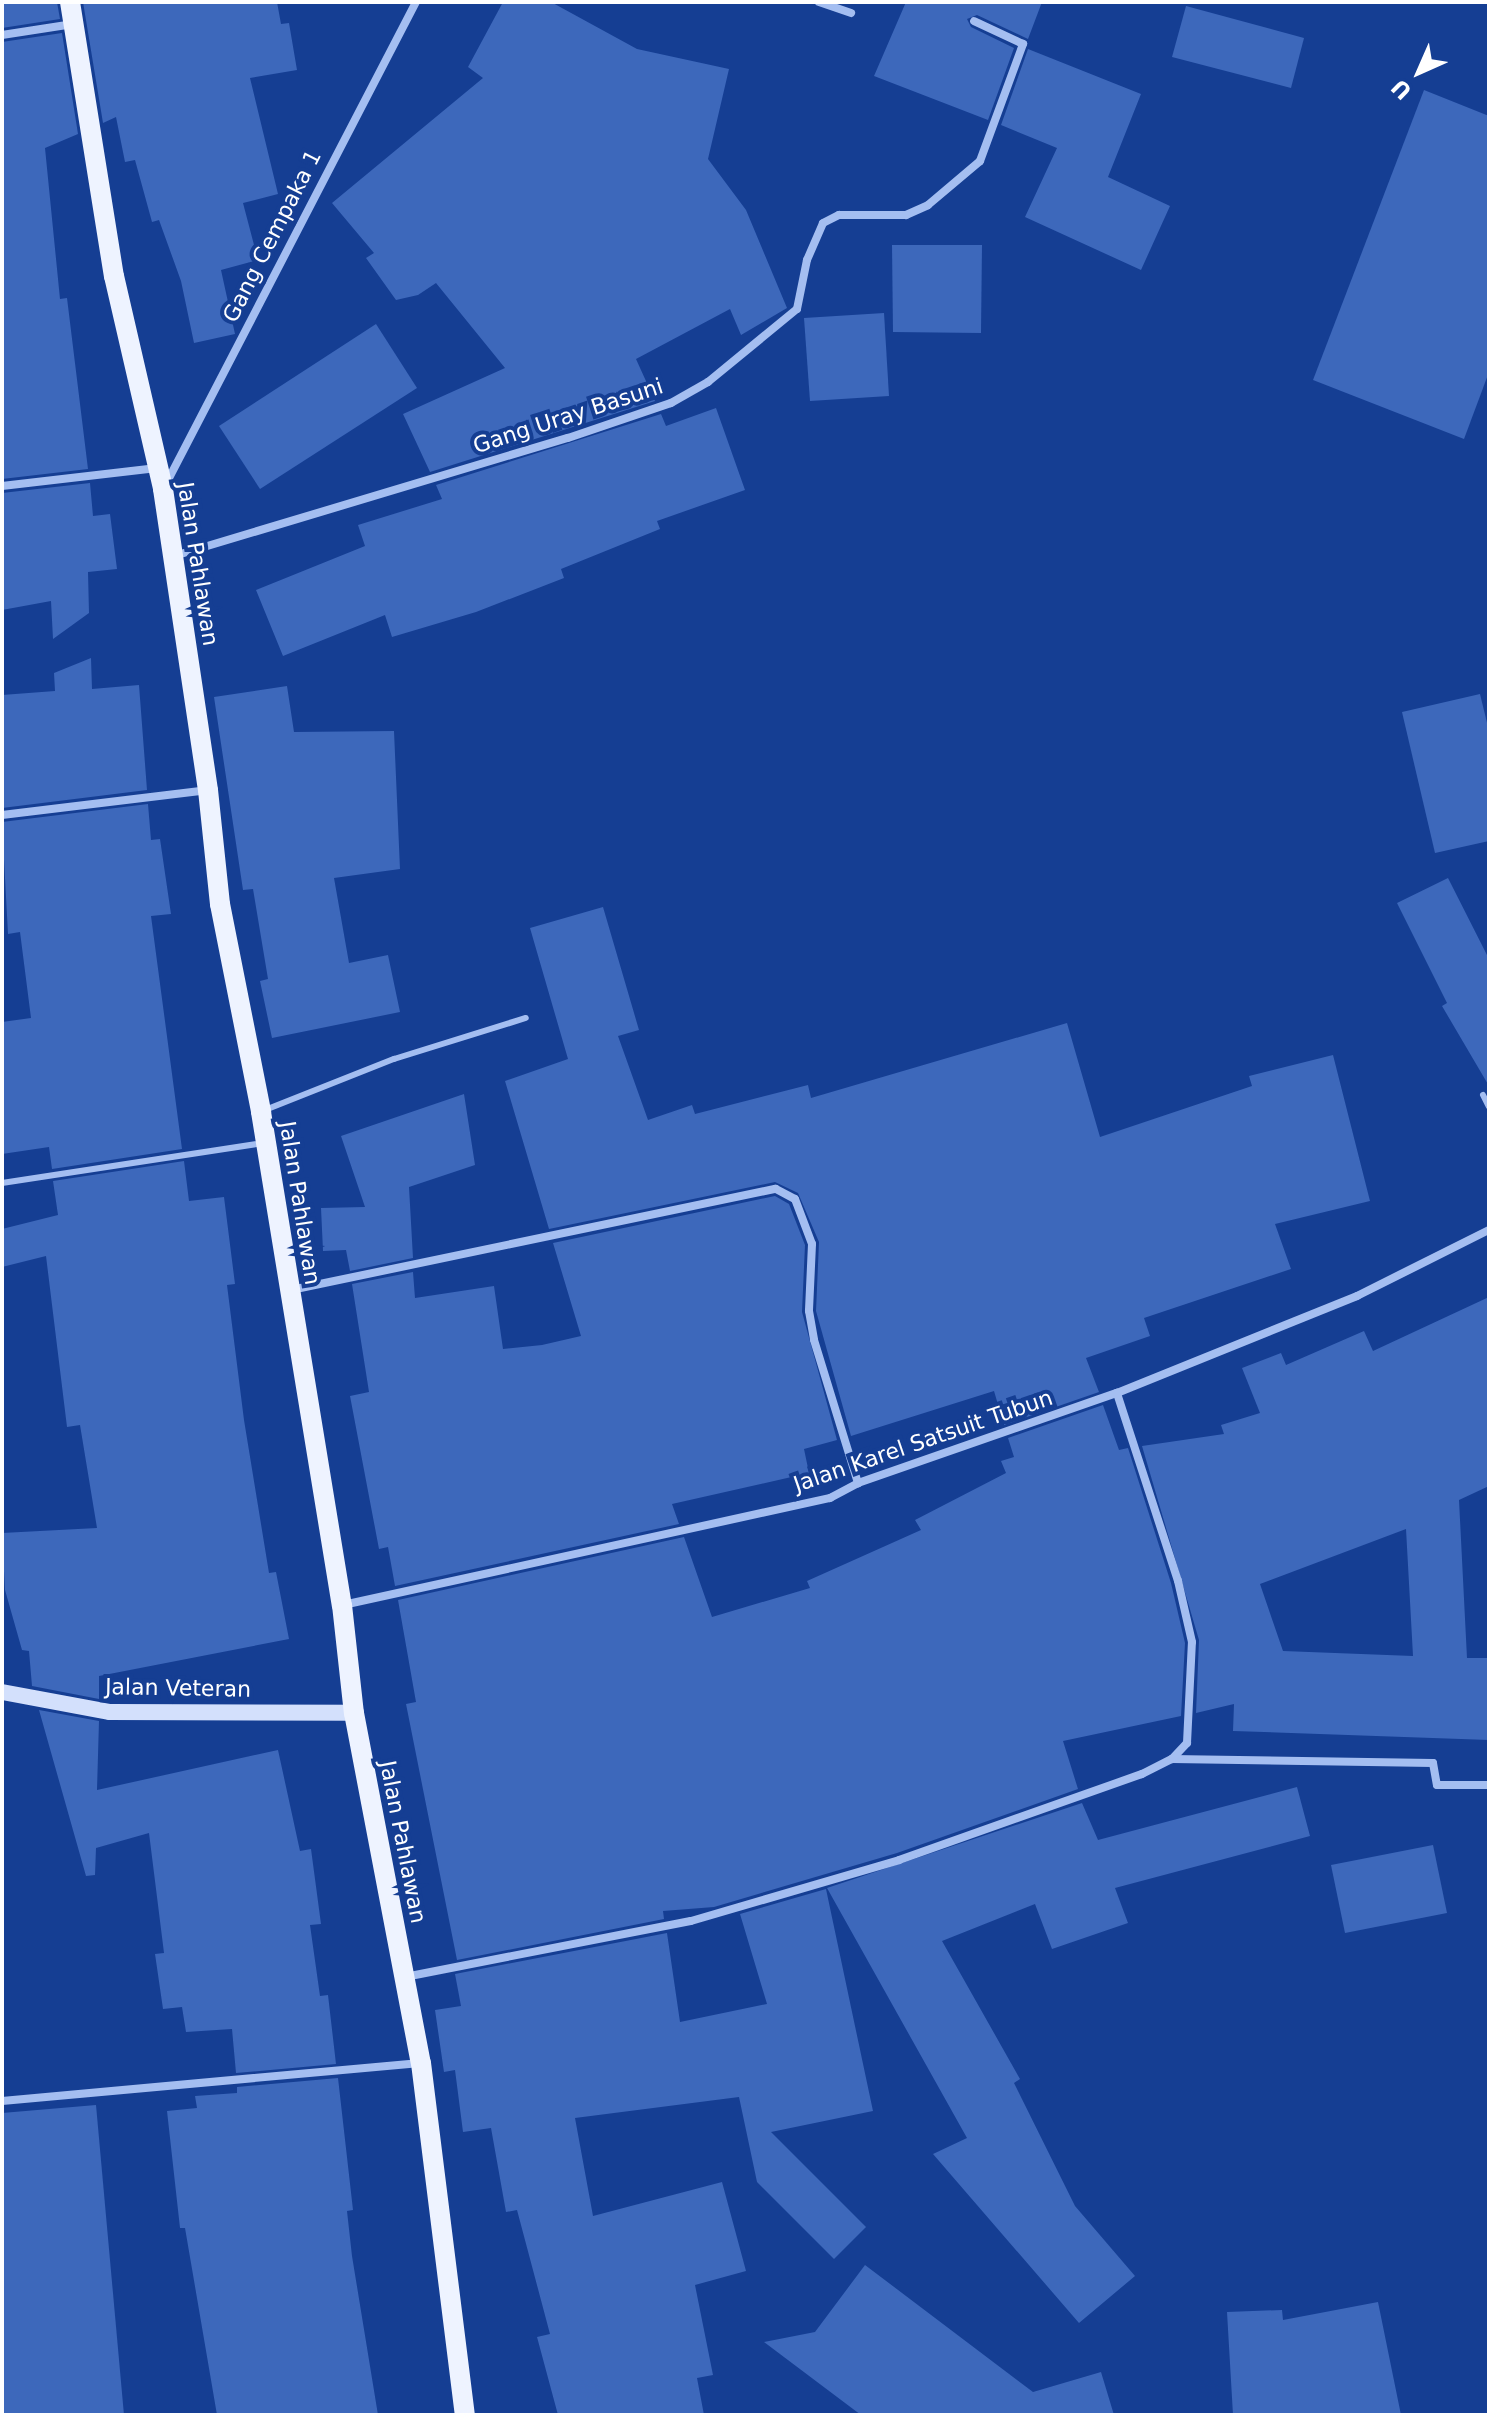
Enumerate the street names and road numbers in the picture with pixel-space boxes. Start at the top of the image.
street label: Gang Cempaka 1 [217,145,327,327]
street label: Gang Uray Basuni [470,373,666,459]
street label: Jalan Pahlawan [172,480,224,648]
street label: Jalan Pahlawan [274,1119,326,1287]
street label: Jalan Karel Satsuit Tubun [790,1384,1056,1498]
street label: Jalan Veteran [105,1674,251,1702]
street label: Jalan Pahlawan [374,1758,432,1926]

